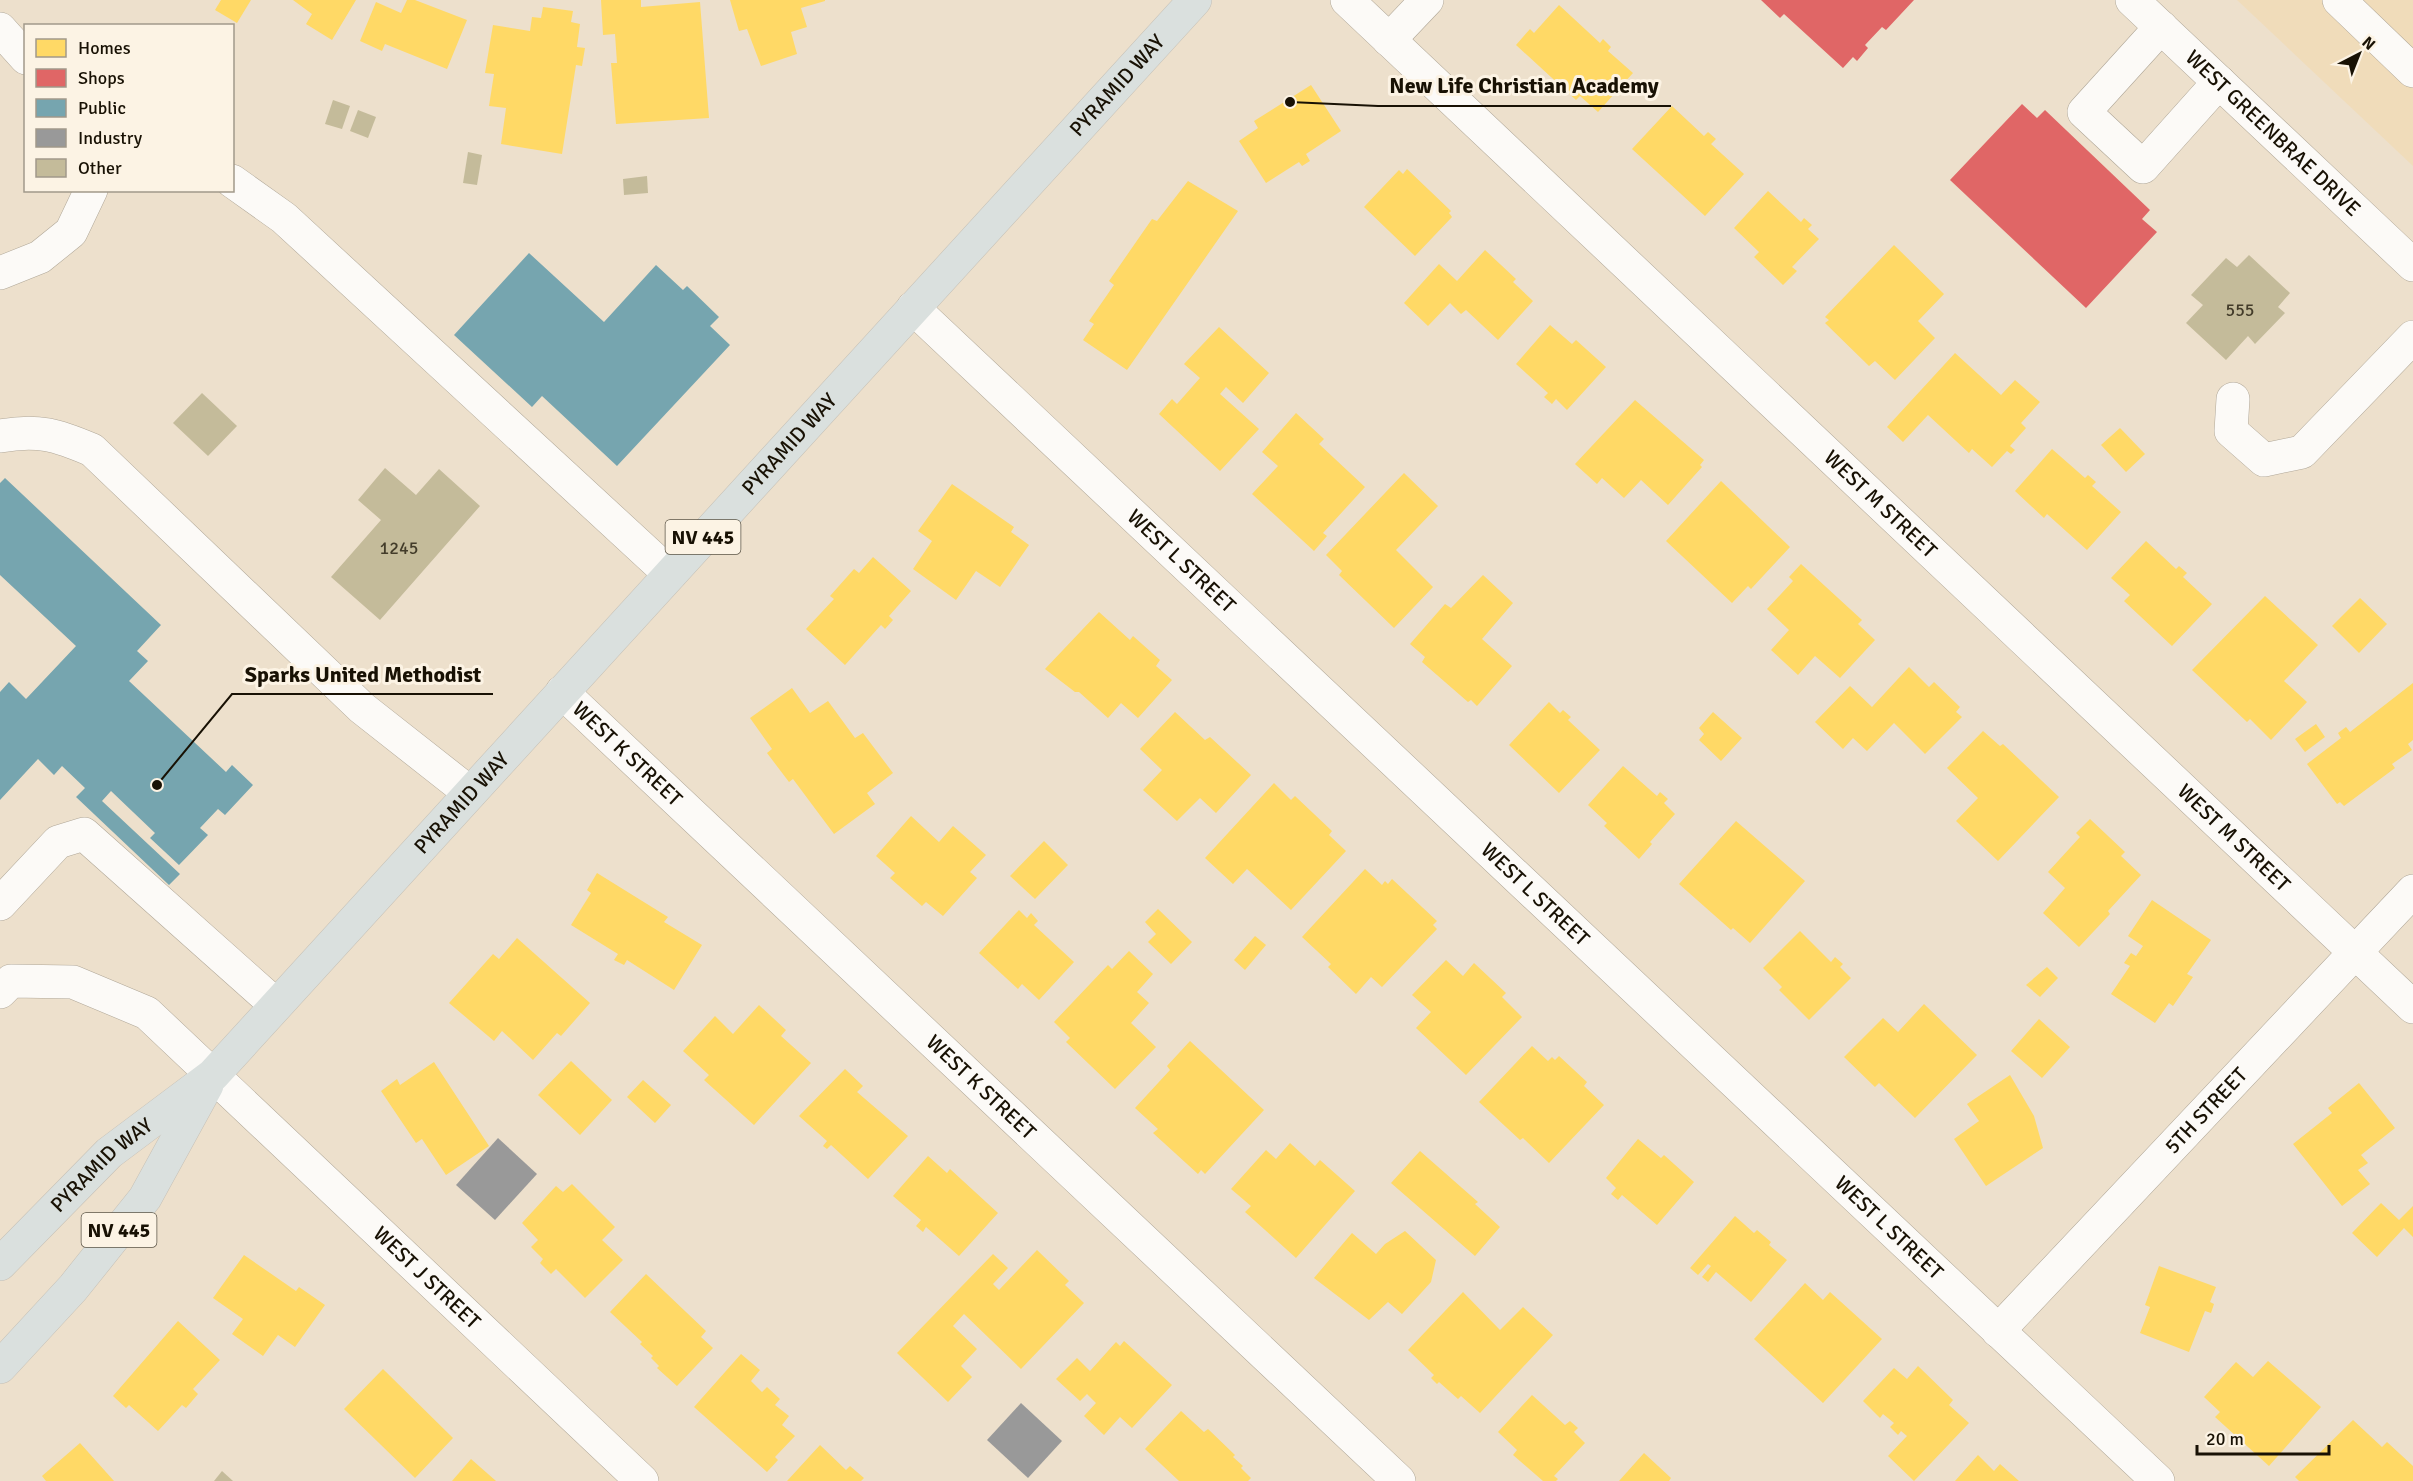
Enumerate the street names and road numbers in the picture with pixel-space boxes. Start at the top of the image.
street label: PYRAMID WAY [1064,29,1170,142]
street label: WEST GREENBRAE DRIVE [2180,44,2366,222]
street label: PYRAMID WAY [736,387,843,501]
street label: WEST M STREET [1819,445,1943,564]
street label: WEST L STREET [1122,504,1242,619]
road number: NV 445 [666,520,740,554]
street label: WEST K STREET [567,696,688,812]
street label: PYRAMID WAY [408,746,515,859]
street label: WEST M STREET [2172,778,2296,898]
street label: WEST L STREET [1476,837,1595,952]
street label: WEST K STREET [921,1029,1042,1145]
street label: 5TH STREET [2159,1062,2253,1159]
street label: PYRAMID WAY [45,1112,158,1218]
street label: WEST L STREET [1829,1170,1949,1285]
road number: NV 445 [82,1213,156,1247]
street label: WEST J STREET [368,1221,486,1335]

